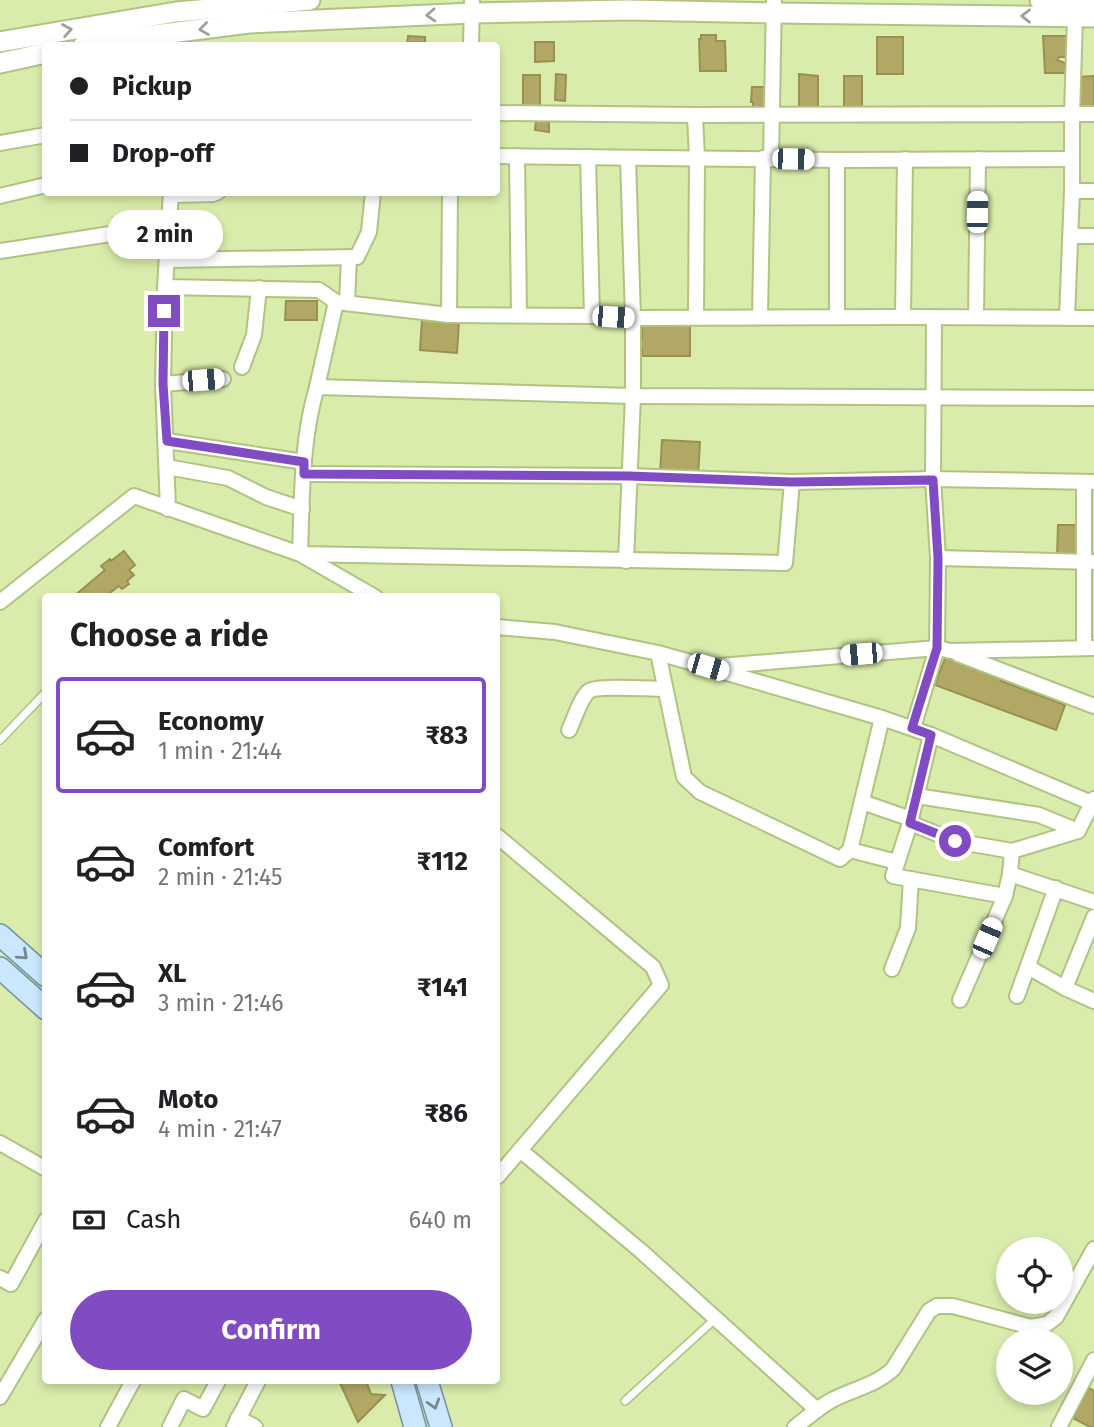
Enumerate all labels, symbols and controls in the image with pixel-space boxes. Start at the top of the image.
one-way arrow [425,7,436,22]
one-way arrow [1020,8,1031,24]
one-way arrow [198,21,210,36]
one-way arrow [61,23,73,38]
text: Pickup [112,71,192,102]
text: Drop-off [112,138,214,169]
car [772,148,815,170]
car [967,191,988,233]
callout: 2 min [106,210,222,258]
text: 2 min [137,220,193,248]
route end [148,295,180,327]
car [592,305,635,329]
car [182,368,225,392]
text: Choose a ride [70,616,268,654]
car [840,642,883,666]
car [685,651,732,683]
icon: car [74,704,137,767]
text: Economy [158,706,264,737]
text: ₹83 [426,720,468,751]
text: 1 min · 21:44 [158,737,282,765]
route start [939,825,971,857]
icon: car [74,830,137,893]
text: Comfort [158,832,254,863]
text: ₹112 [417,846,468,877]
text: 2 min · 21:45 [158,863,283,891]
car [970,915,1005,961]
one-way arrow [15,947,28,959]
icon: car [74,956,137,1019]
text: XL [158,958,186,989]
text: ₹141 [417,972,468,1003]
text: 3 min · 21:46 [158,989,284,1017]
icon: car [74,1082,137,1145]
text: Moto [158,1084,218,1115]
text: ₹86 [424,1098,468,1129]
text: 4 min · 21:47 [158,1115,282,1143]
icon: cash [70,1201,108,1239]
text: Cash [126,1204,182,1235]
text: 640 m [409,1206,472,1234]
map controls [996,1237,1073,1405]
button: locate [996,1237,1073,1314]
button: Confirm [70,1290,472,1370]
button: layers [996,1328,1073,1405]
one-way arrow [425,1398,440,1410]

